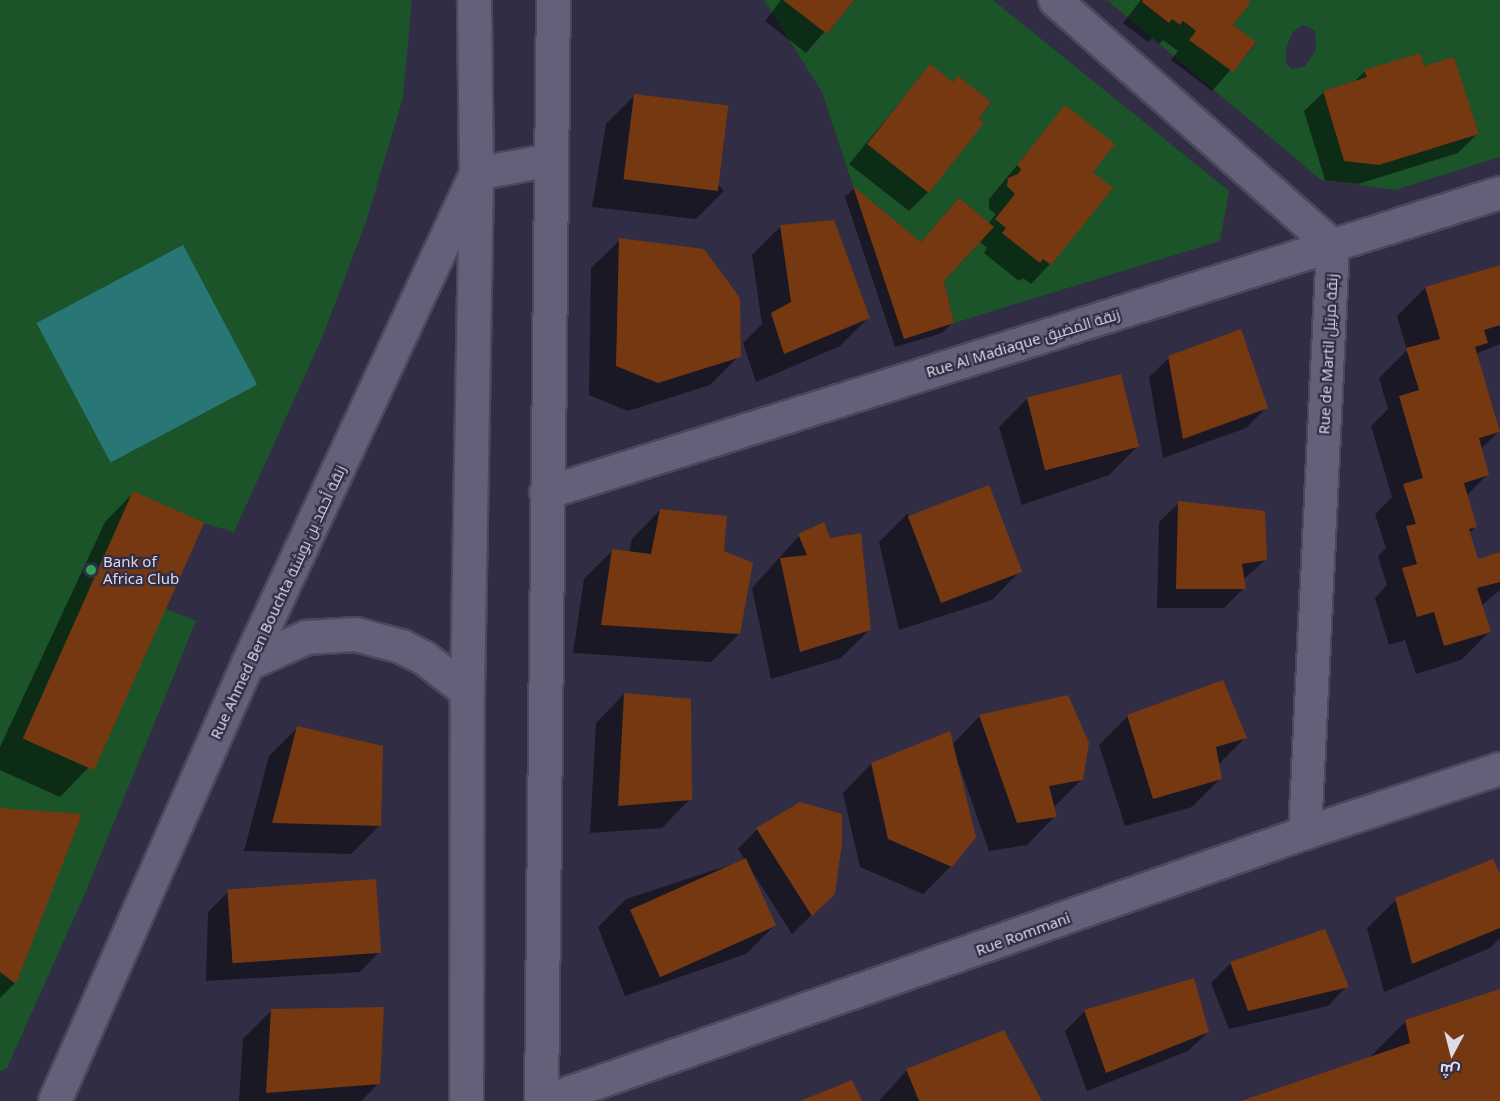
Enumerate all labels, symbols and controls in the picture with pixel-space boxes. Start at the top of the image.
street label: Rue de Martil زنقة مرتيل [1315,273,1341,435]
street label: Rue Al Madiaque زنقة المضيق [924,305,1122,381]
street label: Rue Ahmed Ben Bouchta زنقة أحمد بن بوشتة [206,462,350,742]
place label: Bank of Africa Club [103,552,179,587]
marker: Bank of Africa Club [84,563,98,577]
street label: Rue Rommani [973,909,1073,959]
north arrow [1422,1023,1482,1083]
text: ش [1438,1059,1461,1083]

